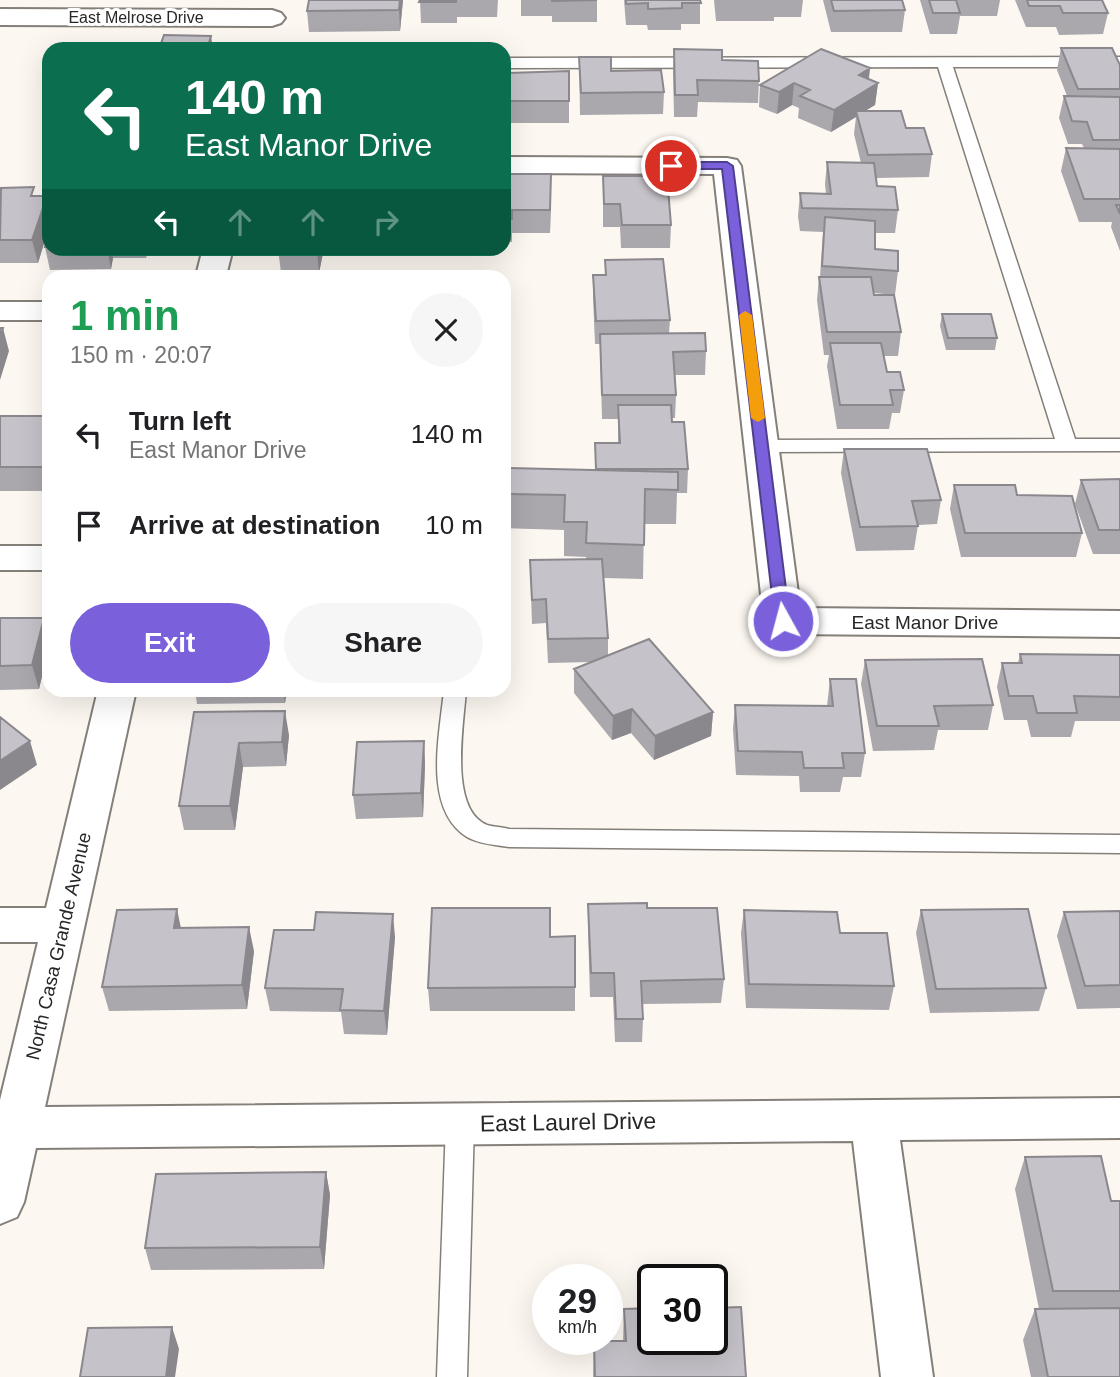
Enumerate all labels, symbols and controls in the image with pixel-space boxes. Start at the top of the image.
street label: East Melrose Drive [68,9,204,26]
icon: left [70,70,161,161]
text: 140 m [185,70,324,124]
text: East Manor Drive [185,127,432,163]
pin [641,136,701,196]
icon: arrive [652,147,690,185]
icon: left [148,203,186,241]
icon: ahead [221,203,259,241]
icon: ahead [294,203,332,241]
icon: right [367,203,405,241]
text: 1 min [70,292,180,339]
button: close [409,293,483,367]
text: 150 m · 20:07 [70,342,212,368]
text: Turn left [129,406,231,436]
icon: left [70,416,108,454]
text: 140 m [411,419,483,449]
text: East Manor Drive [129,437,307,463]
icon: arrive [70,507,108,545]
text: Arrive at destination [129,510,380,540]
text: 10 m [425,510,483,540]
position arrow [746,584,820,658]
button: Exit [70,603,270,683]
button: Share [284,603,483,683]
street label: East Manor Drive [852,612,998,633]
street label: North Casa Grande Avenue [22,830,95,1062]
street label: East Laurel Drive [480,1107,656,1137]
speed limit sign: 30 [637,1264,728,1355]
text: 29 [558,1281,597,1320]
text: km/h [558,1317,597,1337]

